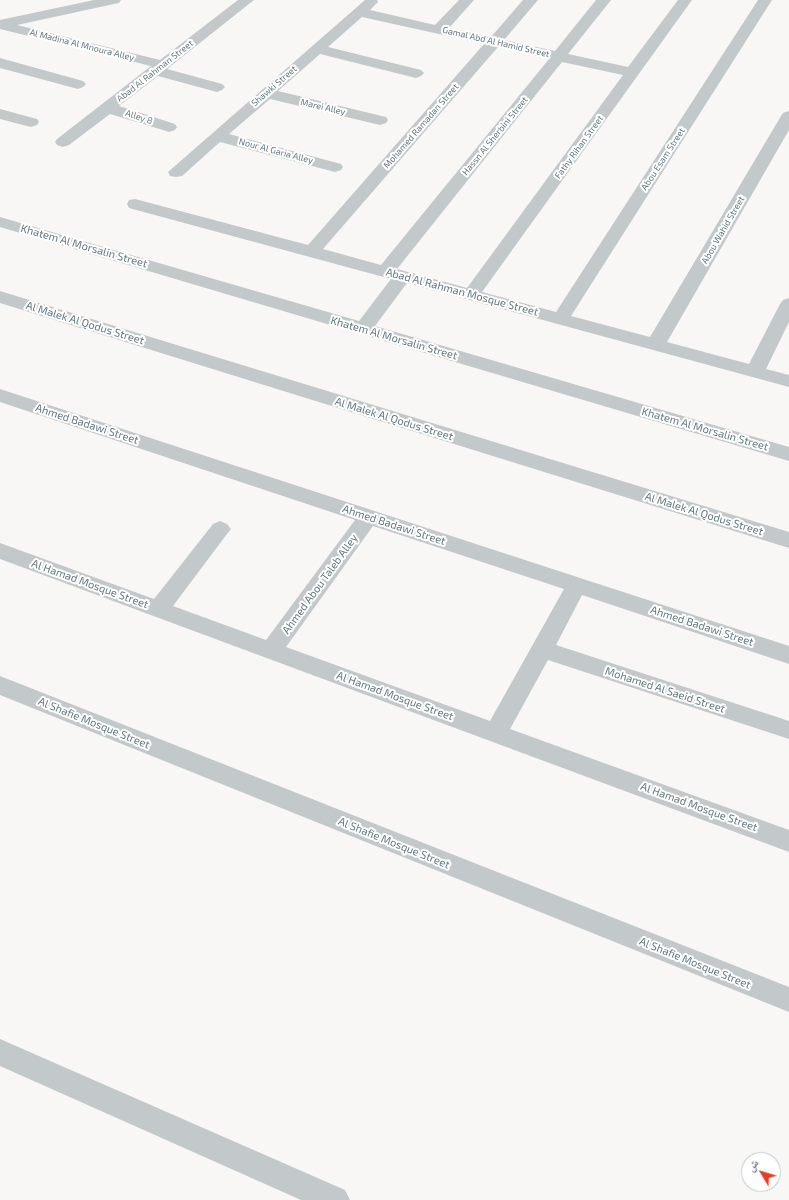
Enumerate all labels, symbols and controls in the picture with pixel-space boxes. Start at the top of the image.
street label: Gamal Abd Al Hamid Street [441,24,551,60]
street label: Al Madina Al Mnoura Alley [29,27,135,63]
street label: Abad Al Rahman Street [115,38,195,104]
street label: Shawki Street [249,63,299,109]
street label: Mohamed Ramadan Street [381,81,461,171]
street label: Hassn Al Sherbini Street [460,94,530,178]
street label: Marei Alley [299,97,347,117]
street label: Alley 8 [124,108,154,126]
street label: Fathy Rihan Street [553,113,605,181]
street label: Abou Esam Street [639,126,687,192]
street label: Nour Al Garia Alley [238,136,314,166]
street label: Abou Wahid Street [699,194,747,266]
street label: Khatem Al Morsalin Street [19,222,149,270]
street label: Abad Al Rahman Mosque Street [384,265,540,319]
street label: Al Malek Al Qodus Street [24,299,146,347]
street label: Khatem Al Morsalin Street [329,314,459,362]
street label: Al Malek Al Qodus Street [333,395,455,443]
street label: Ahmed Badawi Street [34,401,140,447]
street label: Khatem Al Morsalin Street [640,405,770,453]
street label: Al Malek Al Qodus Street [643,490,765,538]
street label: Ahmed Badawi Street [341,502,447,548]
street label: Ahmed Abou Taleb Alley [279,532,361,636]
street label: Al Hamad Mosque Street [30,557,150,611]
street label: Ahmed Badawi Street [649,603,755,649]
street label: Mohamed Al Saeid Street [603,664,727,716]
street label: Al Hamad Mosque Street [335,669,455,723]
street label: Al Shafie Mosque Street [36,695,152,751]
street label: Al Hamad Mosque Street [639,780,759,834]
street label: Al Shafie Mosque Street [336,815,452,871]
street label: Al Shafie Mosque Street [637,935,753,991]
north arrow [741,1152,781,1192]
text: ش [743,1156,761,1174]

